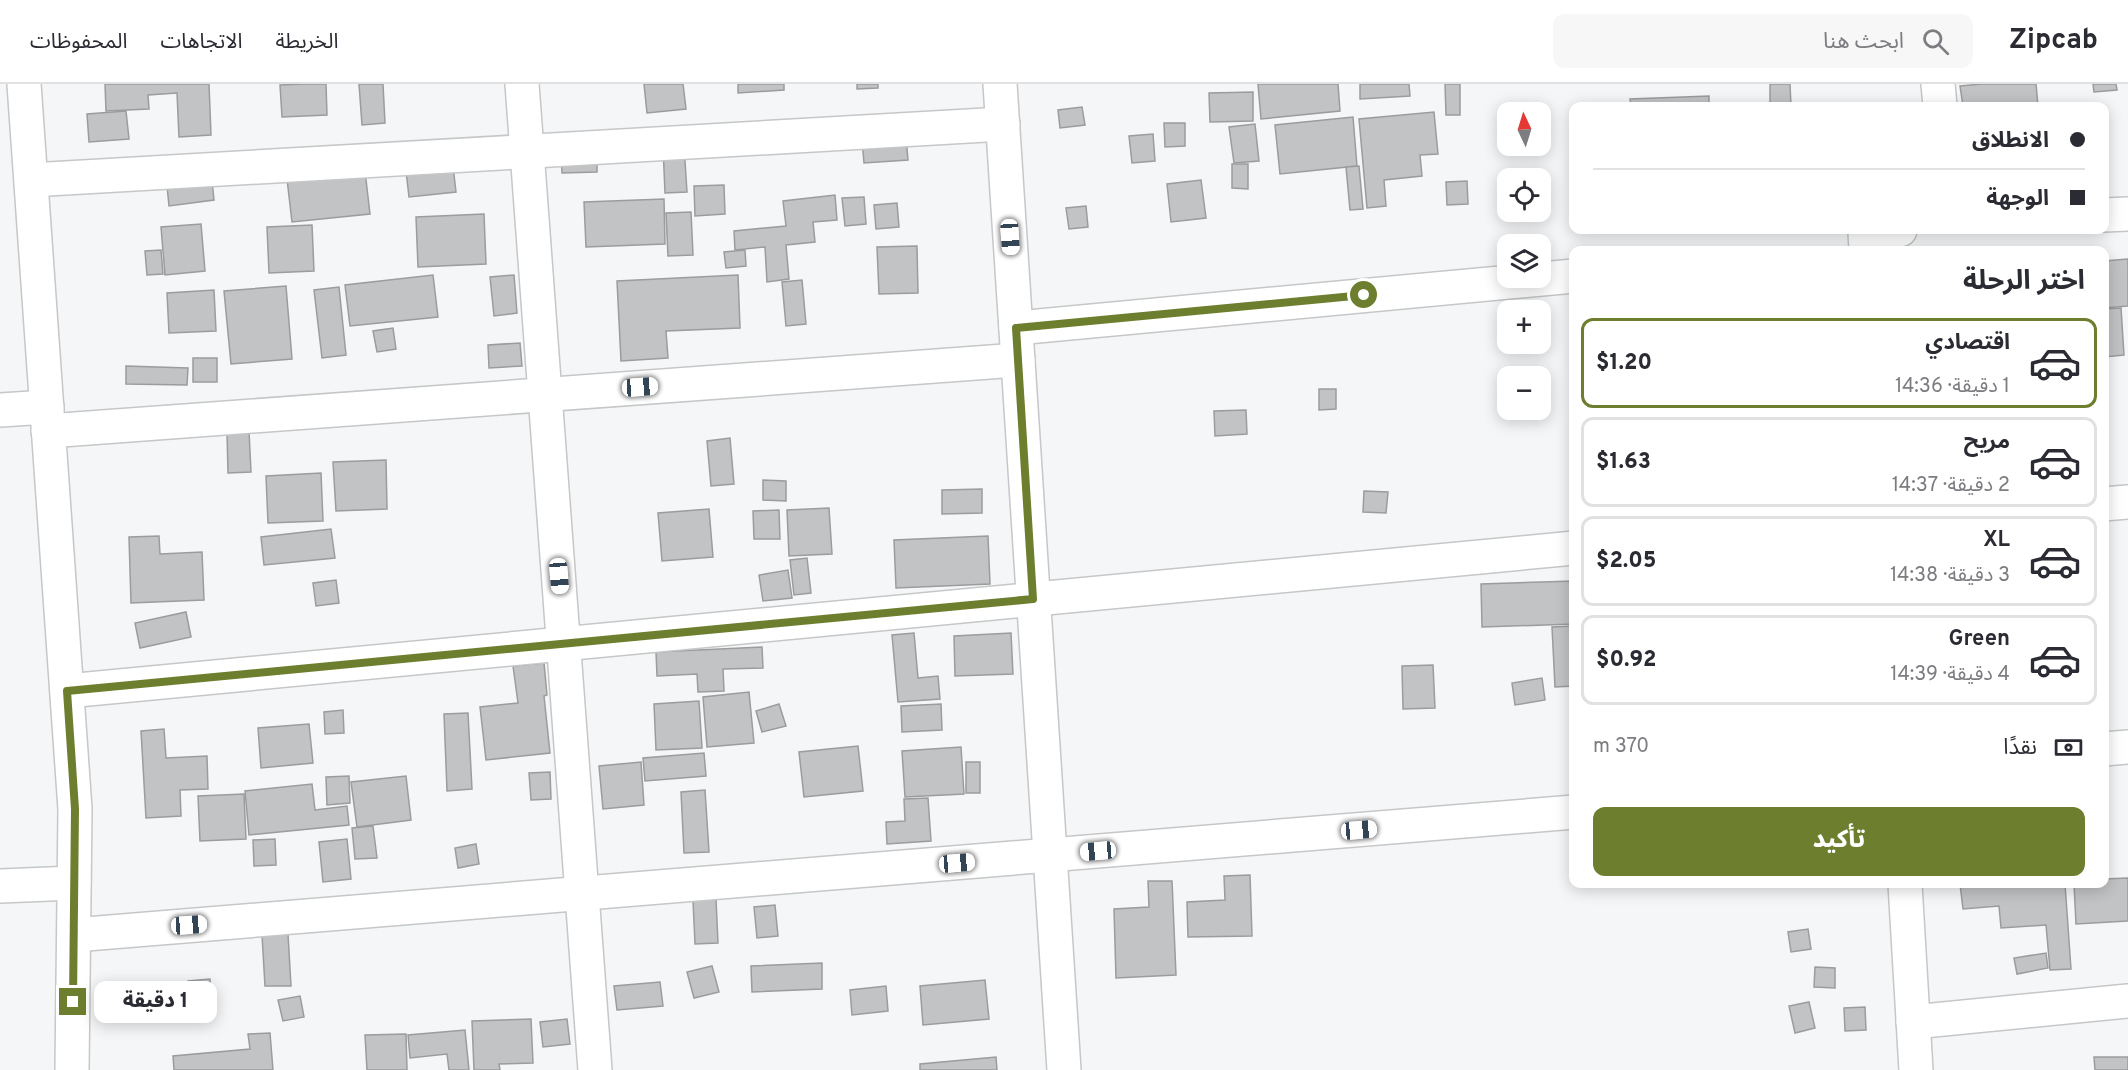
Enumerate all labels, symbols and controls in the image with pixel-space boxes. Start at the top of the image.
search box [1553,14,1973,68]
text: Zipcab [2009,23,2098,59]
icon: search [1919,25,1952,58]
text: المحفوظات [30,29,127,56]
text: الاتجاهات [160,29,242,56]
text: الخريطة [275,29,338,56]
text: ابحث هنا [1823,29,1904,56]
north arrow [1497,102,1551,156]
map controls [1497,102,1551,420]
text: الانطلاق [1972,128,2049,155]
button: locate [1497,168,1551,222]
text: الوجهة [1986,186,2049,213]
car [1000,218,1020,256]
button: layers [1497,234,1551,288]
text: اختر الرحلة [1963,265,2085,299]
route start [1350,281,1377,308]
button: + [1497,300,1551,354]
text: اقتصادي [1925,330,2010,357]
icon: car [2028,336,2082,390]
text: $1.20 [1596,350,1652,377]
button: − [1497,366,1551,420]
text: 1 دقيقة · 14:36 [1895,374,2010,400]
car [621,377,659,397]
text: مريح [1964,429,2010,456]
icon: car [2028,435,2082,489]
text: $1.63 [1596,449,1651,476]
text: 2 دقيقة · 14:37 [1892,473,2010,499]
text: XL [1983,527,2010,554]
icon: car [2028,534,2082,588]
text: $2.05 [1596,548,1656,575]
car [548,557,570,595]
text: 3 دقيقة · 14:38 [1890,563,2010,589]
text: Green [1948,626,2010,653]
icon: car [2028,633,2082,687]
text: $0.92 [1596,647,1657,674]
text: 4 دقيقة · 14:39 [1890,662,2010,688]
icon: cash [2052,731,2085,764]
text: 370 m [1593,734,1649,760]
text: نقدًا [2003,735,2037,762]
button: تأكيد [1593,807,2085,876]
car [1340,819,1378,841]
car [1079,840,1117,862]
car [938,852,976,874]
car [170,915,208,935]
callout: 1 دقيقة [94,981,217,1023]
route end [59,988,86,1015]
text: 1 دقيقة [123,989,188,1015]

